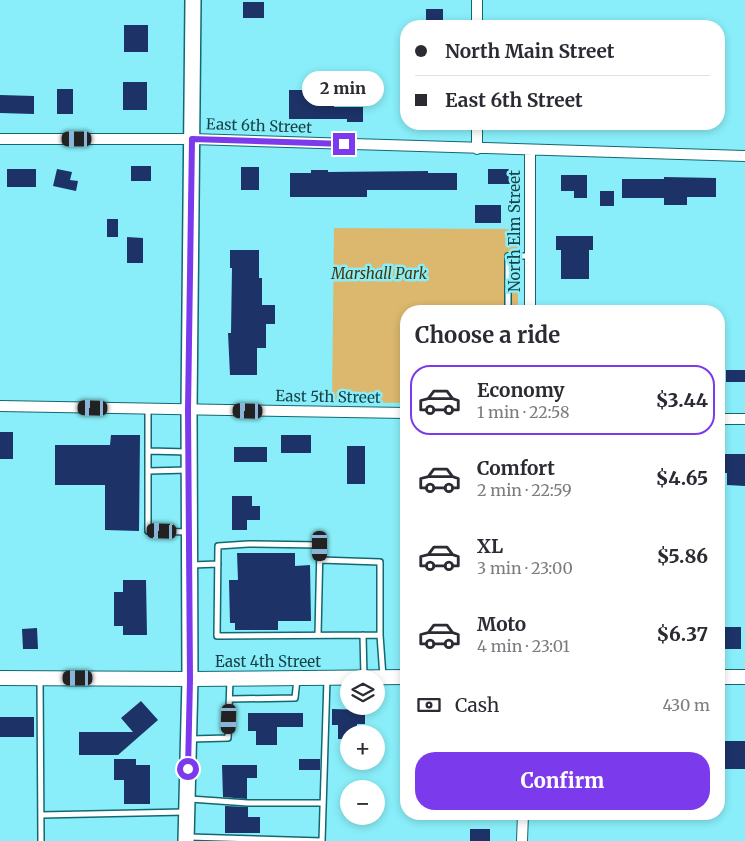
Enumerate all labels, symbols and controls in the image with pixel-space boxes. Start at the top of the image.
text: North Main Street [445,39,614,63]
callout: 2 min [303,72,385,106]
text: 2 min [320,78,366,98]
text: East 6th Street [445,88,583,112]
street label: East 6th Street [206,114,312,137]
car [62,132,92,147]
route end [333,133,355,155]
street label: North Elm Street [505,170,524,292]
park label: Marshall Park [330,264,428,283]
text: Choose a ride [415,321,560,349]
icon: car [417,378,462,423]
text: Economy [477,378,565,402]
street label: East 5th Street [275,386,381,407]
text: $3.44 [656,388,708,412]
car [77,400,108,416]
text: 1 min · 22:58 [477,402,570,422]
car [232,403,263,419]
icon: car [417,456,462,501]
text: Comfort [477,456,555,480]
text: $4.65 [656,466,708,490]
text: 2 min · 22:59 [477,480,572,500]
car [146,523,177,539]
car [312,531,327,561]
icon: car [417,534,462,579]
text: XL [477,534,503,558]
text: $5.86 [657,544,708,568]
text: 3 min · 23:00 [477,558,573,578]
icon: car [417,612,462,657]
text: Moto [477,612,526,636]
text: $6.37 [657,622,708,646]
text: 4 min · 23:01 [477,636,570,656]
street label: East 4th Street [215,652,321,671]
map controls [340,670,385,825]
button: layers [340,670,385,715]
car [63,671,93,686]
icon: cash [415,691,443,719]
text: Cash [455,693,499,717]
text: 430 m [663,695,710,715]
car [220,704,237,734]
button: + [340,725,385,770]
button: Confirm [415,752,710,810]
route start [177,758,199,780]
button: − [340,780,385,825]

